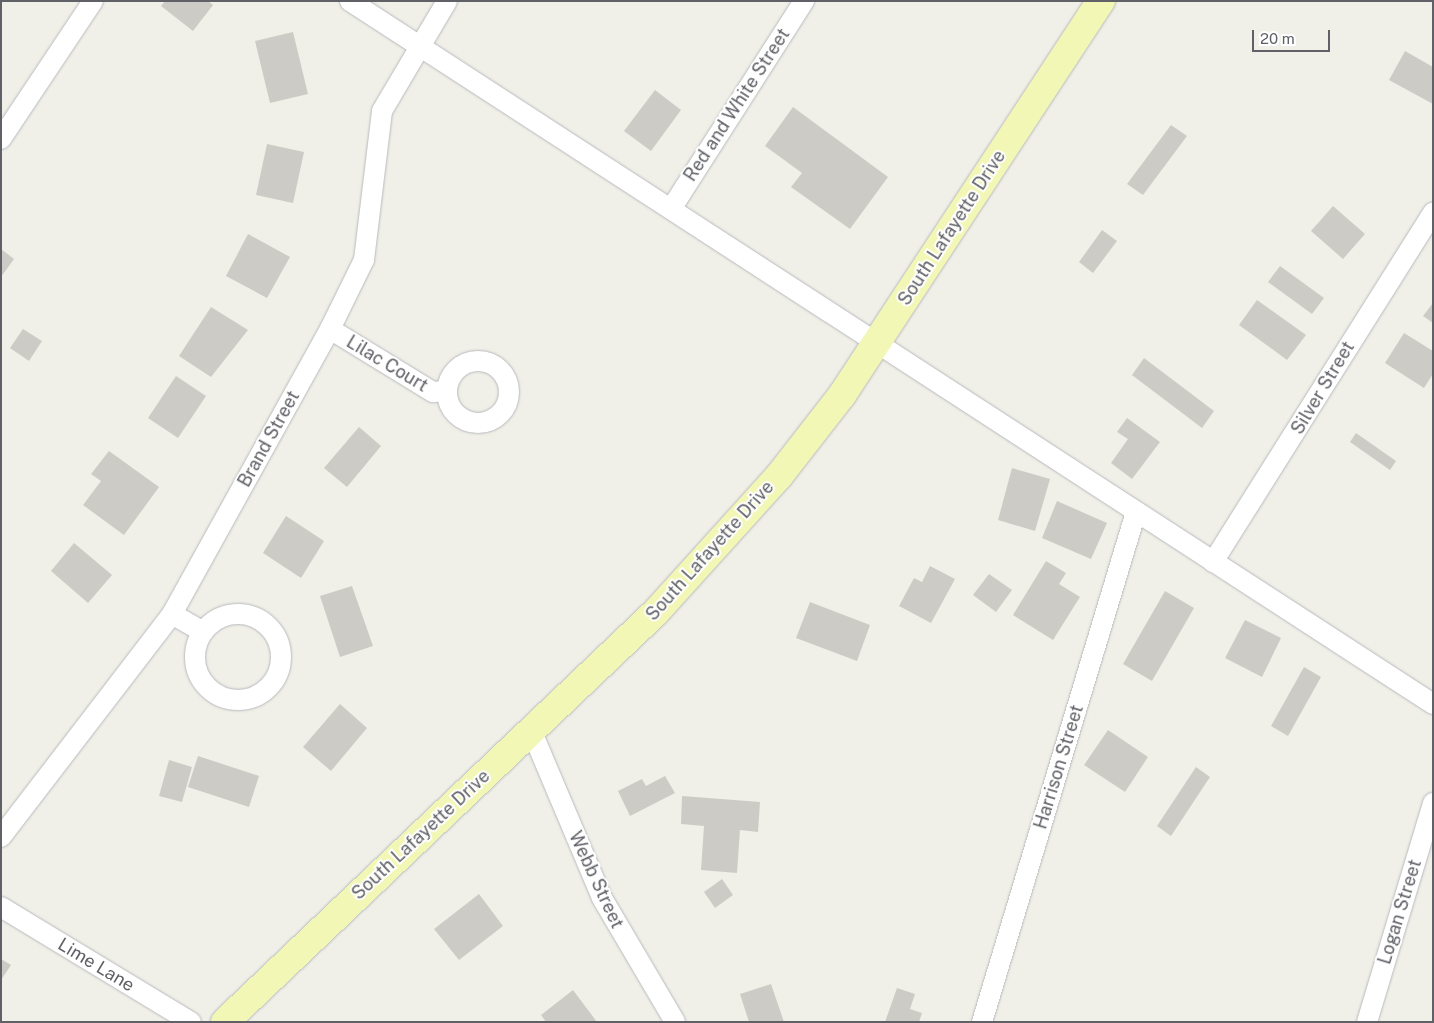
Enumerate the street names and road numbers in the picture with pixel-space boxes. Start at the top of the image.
street label: Red and White Street [679,24,795,186]
street label: South Lafayette Drive [894,146,1010,310]
street label: Lilac Court [342,331,432,397]
street label: Silver Street [1287,338,1359,438]
street label: Brand Street [234,387,304,491]
street label: South Lafayette Drive [642,477,778,625]
street label: Harrison Street [1030,702,1088,832]
street label: South Lafayette Drive [348,765,494,905]
street label: Webb Street [564,828,628,932]
street label: Logan Street [1374,857,1426,967]
street label: Lime Lane [54,934,138,996]

